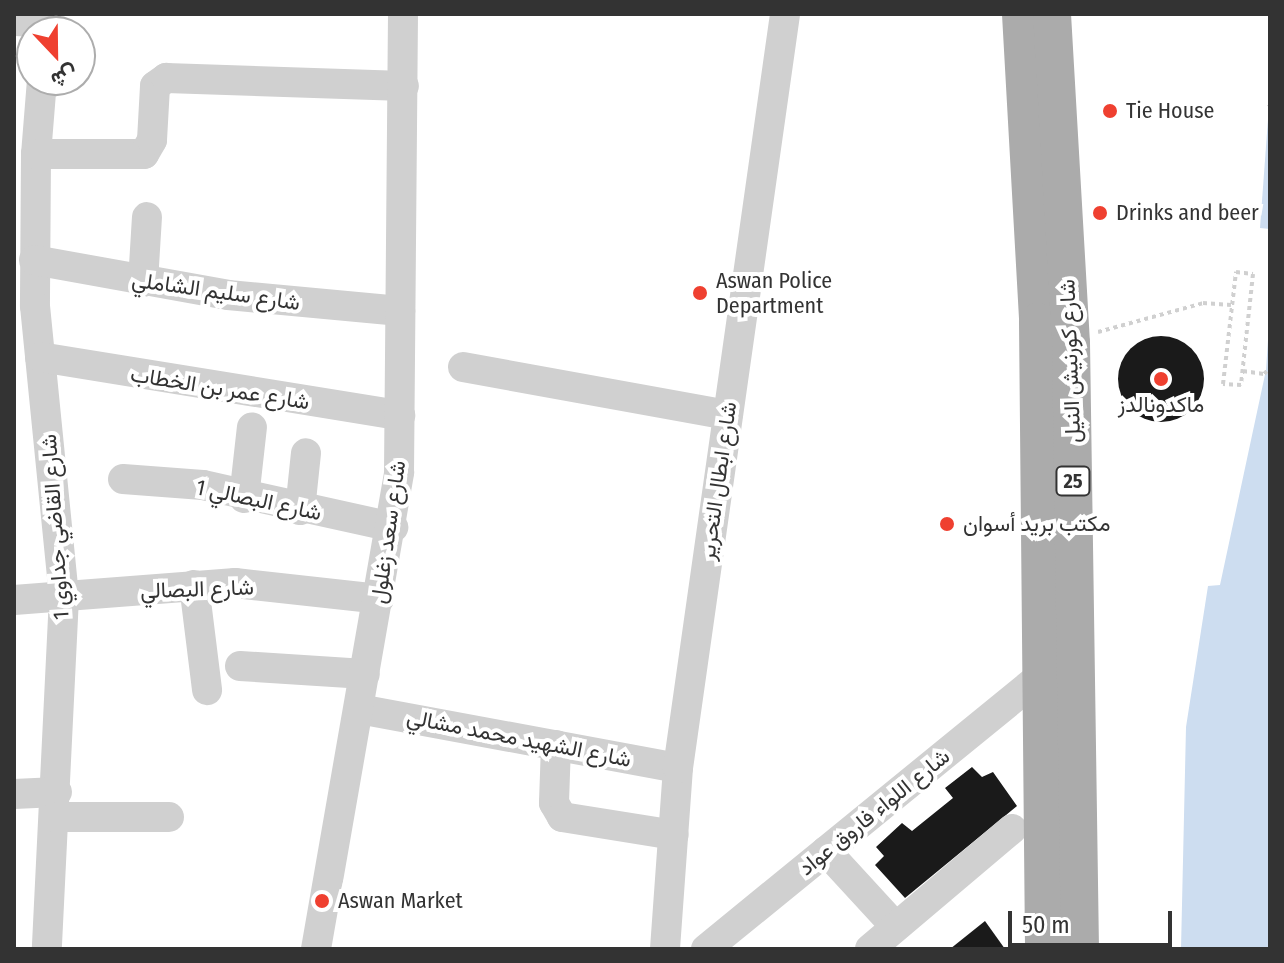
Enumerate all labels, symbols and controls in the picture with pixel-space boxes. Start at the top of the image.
north arrow [16,16,96,96]
text: ش [47,59,82,94]
place label: Tie House [1126,98,1214,124]
marker: Tie House [1101,102,1119,120]
place label: Drinks and beer [1116,200,1259,226]
marker: Drinks and beer [1091,204,1109,222]
street label: شارع سليم الشاملي [130,266,302,316]
place label: Aswan Police Department [716,267,832,318]
street label: شارع كورنيش النيل [1054,279,1086,443]
marker: Aswan Police Department [691,284,709,302]
street label: شارع عمر بن الخطاب [129,361,311,415]
marker: ماكدونالدز [1152,370,1170,388]
place label: ماكدونالدز [1118,392,1204,418]
street label: شارع ابطال التحرير [694,400,742,562]
street label: شارع القاضي جداوي 1 [35,433,75,621]
street label: شارع سعد زغلول [365,459,411,605]
road number: 25 [1055,465,1091,497]
street label: شارع البصالي 1 [194,474,324,526]
place label: مكتب بريد أسوان [963,511,1110,537]
marker: مكتب بريد أسوان [938,515,956,533]
street label: شارع البصالي [140,574,254,604]
street label: شارع الشهيد محمد مشالي [405,703,633,773]
street label: شارع اللواء فاروق عواد [793,743,955,881]
place label: Aswan Market [338,888,463,914]
marker: Aswan Market [313,892,331,910]
scale bar [1012,895,1176,945]
text: 50 m [1022,911,1070,939]

